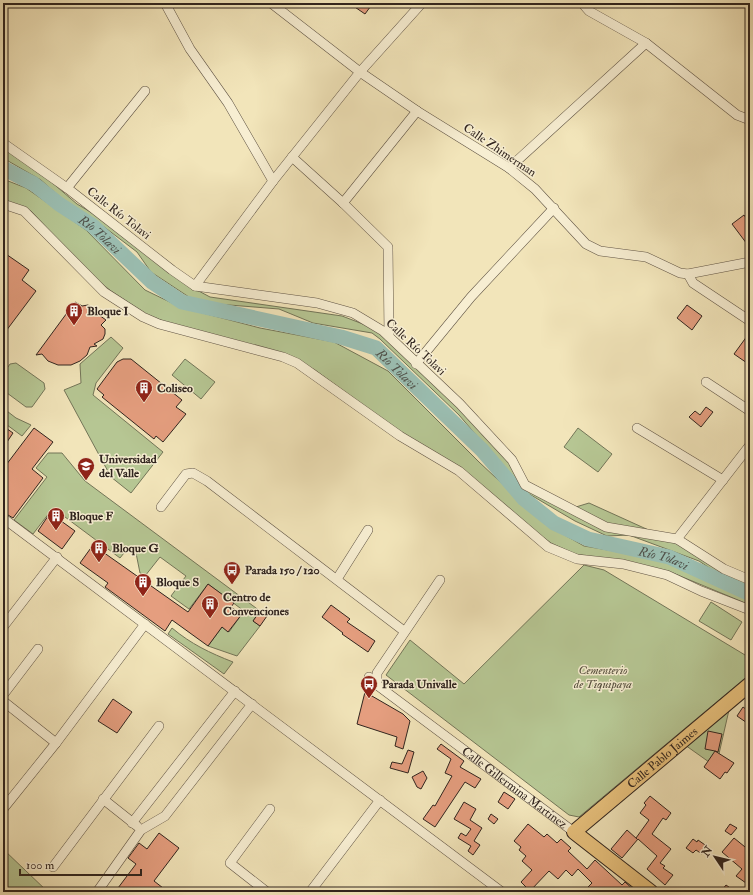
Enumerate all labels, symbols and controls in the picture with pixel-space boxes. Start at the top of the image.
street label: Calle Zhimerman [460,120,539,180]
street label: Calle Río Tolavi [84,184,154,242]
water label: Río Tolavi [75,211,125,257]
building icon: Bloque I [64,301,84,326]
place label: Bloque I [87,304,129,319]
street label: Calle Río Tolavi [383,316,449,378]
water label: Río Tolavi [373,346,421,392]
building icon: Coliseo [134,378,154,403]
place label: Coliseo [157,381,193,396]
place label: Universidad del Valle [99,452,157,481]
school or university icon: Universidad del Valle [76,456,96,481]
building icon: Bloque F [46,506,66,531]
place label: Bloque F [69,509,114,524]
building icon: Bloque G [89,538,109,563]
place label: Bloque G [112,541,159,556]
water label: Río Tolavi [636,543,691,574]
bus stop icon: Parada 150 / 120 [222,560,242,585]
place label: Parada 150 / 120 [245,563,320,578]
building icon: Bloque S [133,572,153,597]
place label: Bloque S [156,575,200,590]
place label: Centro de Convenciones [223,590,289,619]
building icon: Centro de Convenciones [200,594,220,619]
park label: Cementerio de Tiquipaya [573,663,632,692]
bus stop icon: Parada Univalle [359,674,379,699]
place label: Parada Univalle [382,677,458,692]
street label: Calle Pablo Jaimes [624,724,701,792]
street label: Calle Gillermina Martinez [459,744,570,832]
north arrow [695,837,735,877]
text: N [698,843,716,860]
scale bar [20,851,141,877]
text: 100 m [26,858,55,873]

